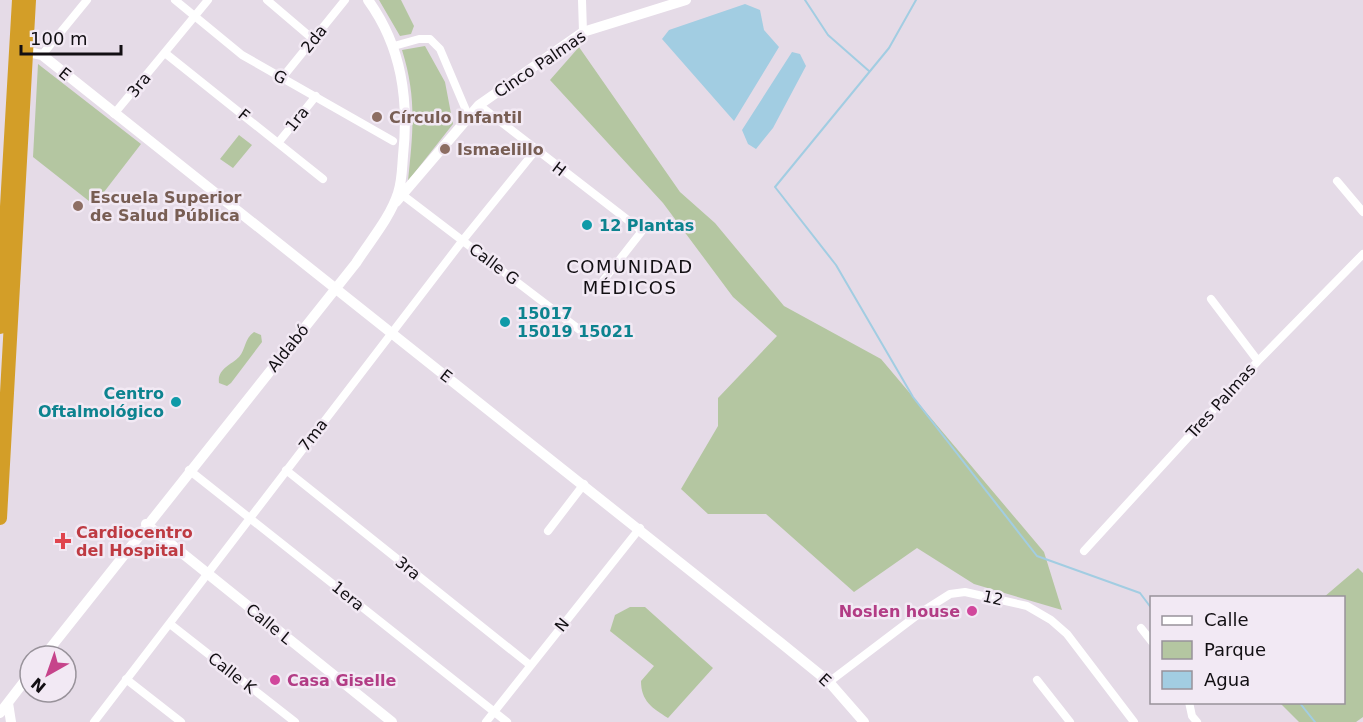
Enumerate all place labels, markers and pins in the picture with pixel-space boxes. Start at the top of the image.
place label: Círculo Infantil [389,108,522,127]
marker: Círculo Infantil [370,110,384,124]
place label: Ismaelillo [457,140,544,159]
marker: Ismaelillo [438,142,452,156]
place label: Escuela Superior de Salud Pública [90,188,242,225]
marker: Escuela Superior de Salud Pública [71,199,85,213]
place label: 12 Plantas [599,216,694,235]
marker: 12 Plantas [580,218,594,232]
place label: 15017 15019 15021 [517,304,634,341]
marker: 15017 15019 15021 [498,315,512,329]
place label: Centro Oftalmológico [38,384,164,421]
marker: Centro Oftalmológico [169,395,183,409]
place label: Cardiocentro del Hospital [76,523,193,560]
marker: Cardiocentro del Hospital [54,532,72,550]
place label: Noslen house [839,602,960,621]
marker: Noslen house [965,604,979,618]
place label: Casa Giselle [287,671,396,690]
marker: Casa Giselle [268,673,282,687]

